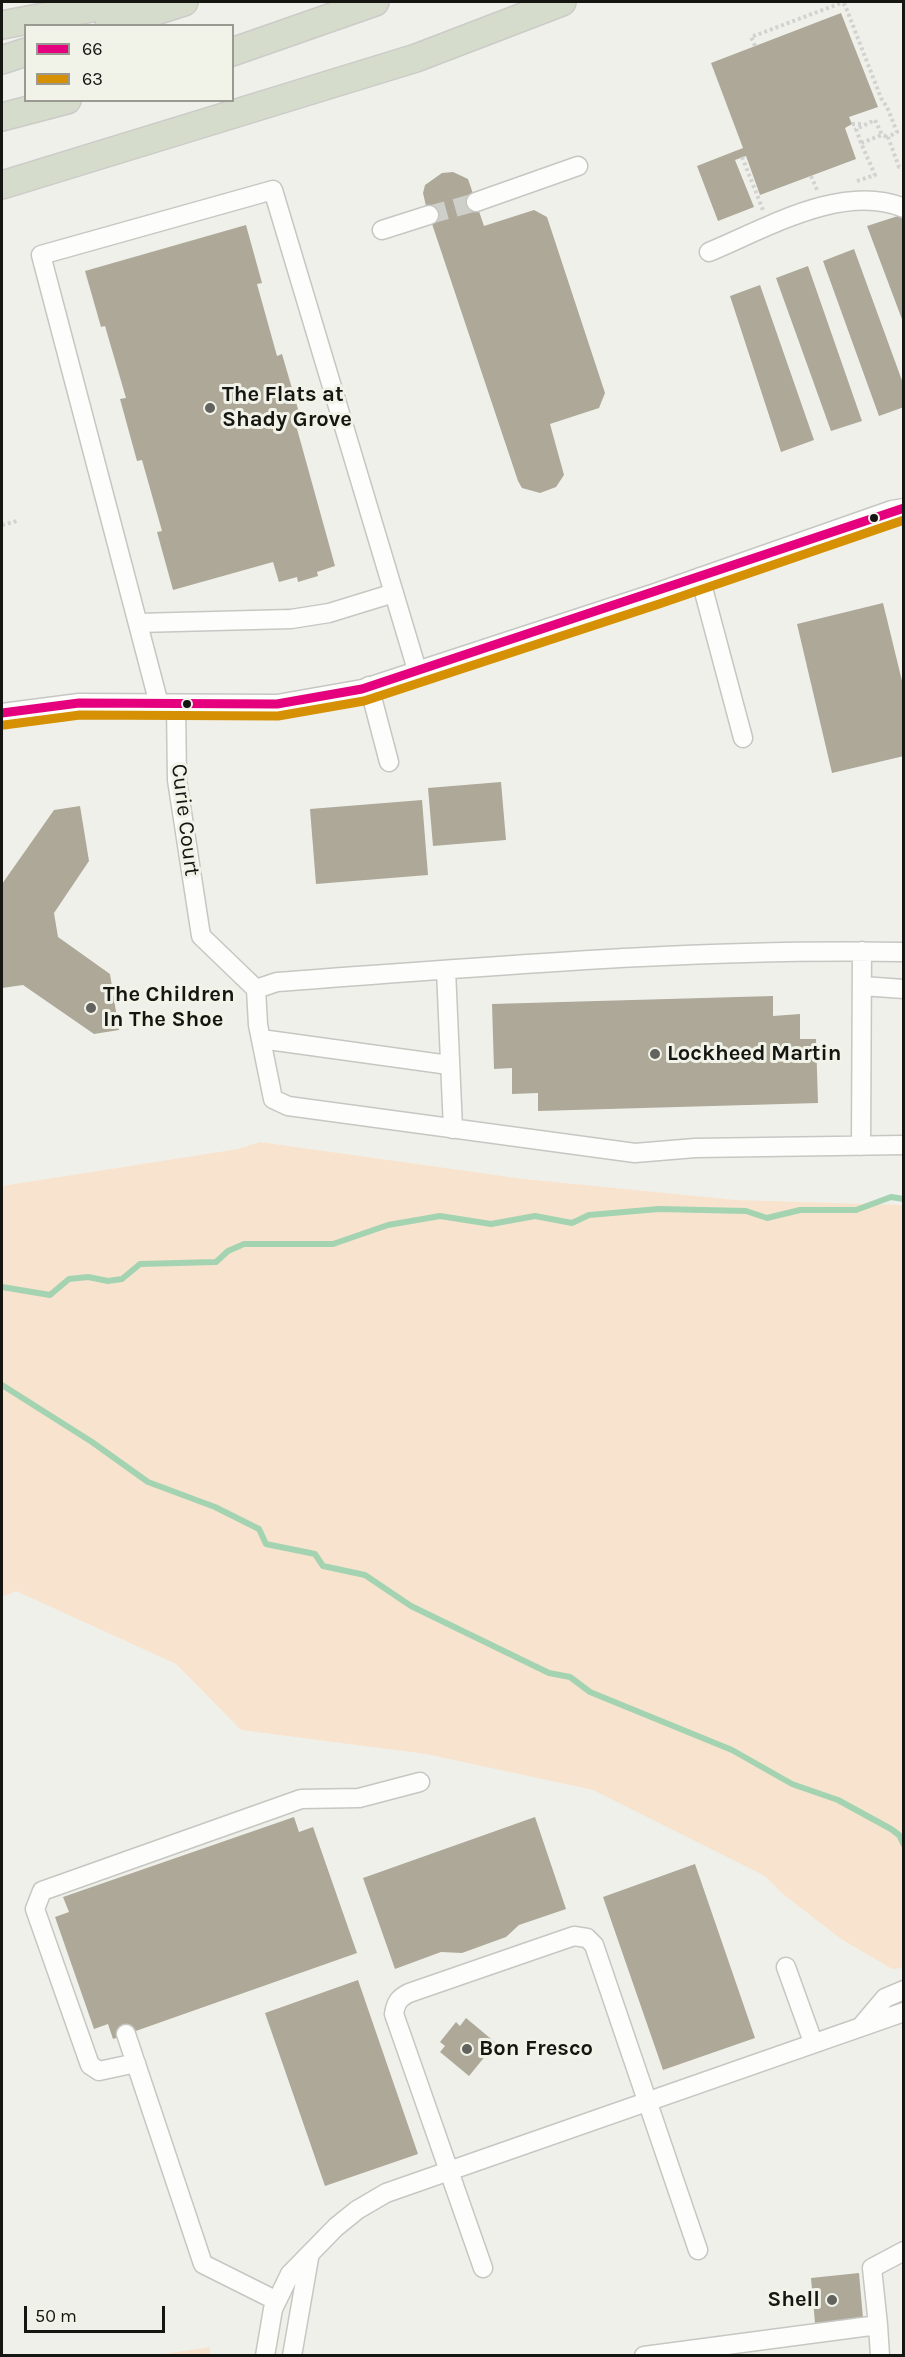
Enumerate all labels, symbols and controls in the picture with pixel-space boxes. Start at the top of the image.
legend [24,24,234,102]
text: 66 [82,38,103,60]
text: 63 [82,68,103,90]
place label: The Flats at Shady Grove [222,382,352,434]
marker: The Flats at Shady Grove [203,401,217,415]
unlabelled marker [868,512,880,524]
unlabelled marker [181,698,193,710]
street label: Curie Court [165,762,205,878]
place label: The Children In The Shoe [103,982,235,1034]
marker: The Children In The Shoe [84,1001,98,1015]
place label: Lockheed Martin [667,1041,841,1067]
marker: Lockheed Martin [648,1047,662,1061]
place label: Bon Fresco [479,2036,593,2062]
marker: Bon Fresco [460,2042,474,2056]
place label: Shell [767,2287,820,2313]
marker: Shell [825,2293,839,2307]
scale bar [27,2294,168,2332]
text: 50 m [35,2305,77,2327]

